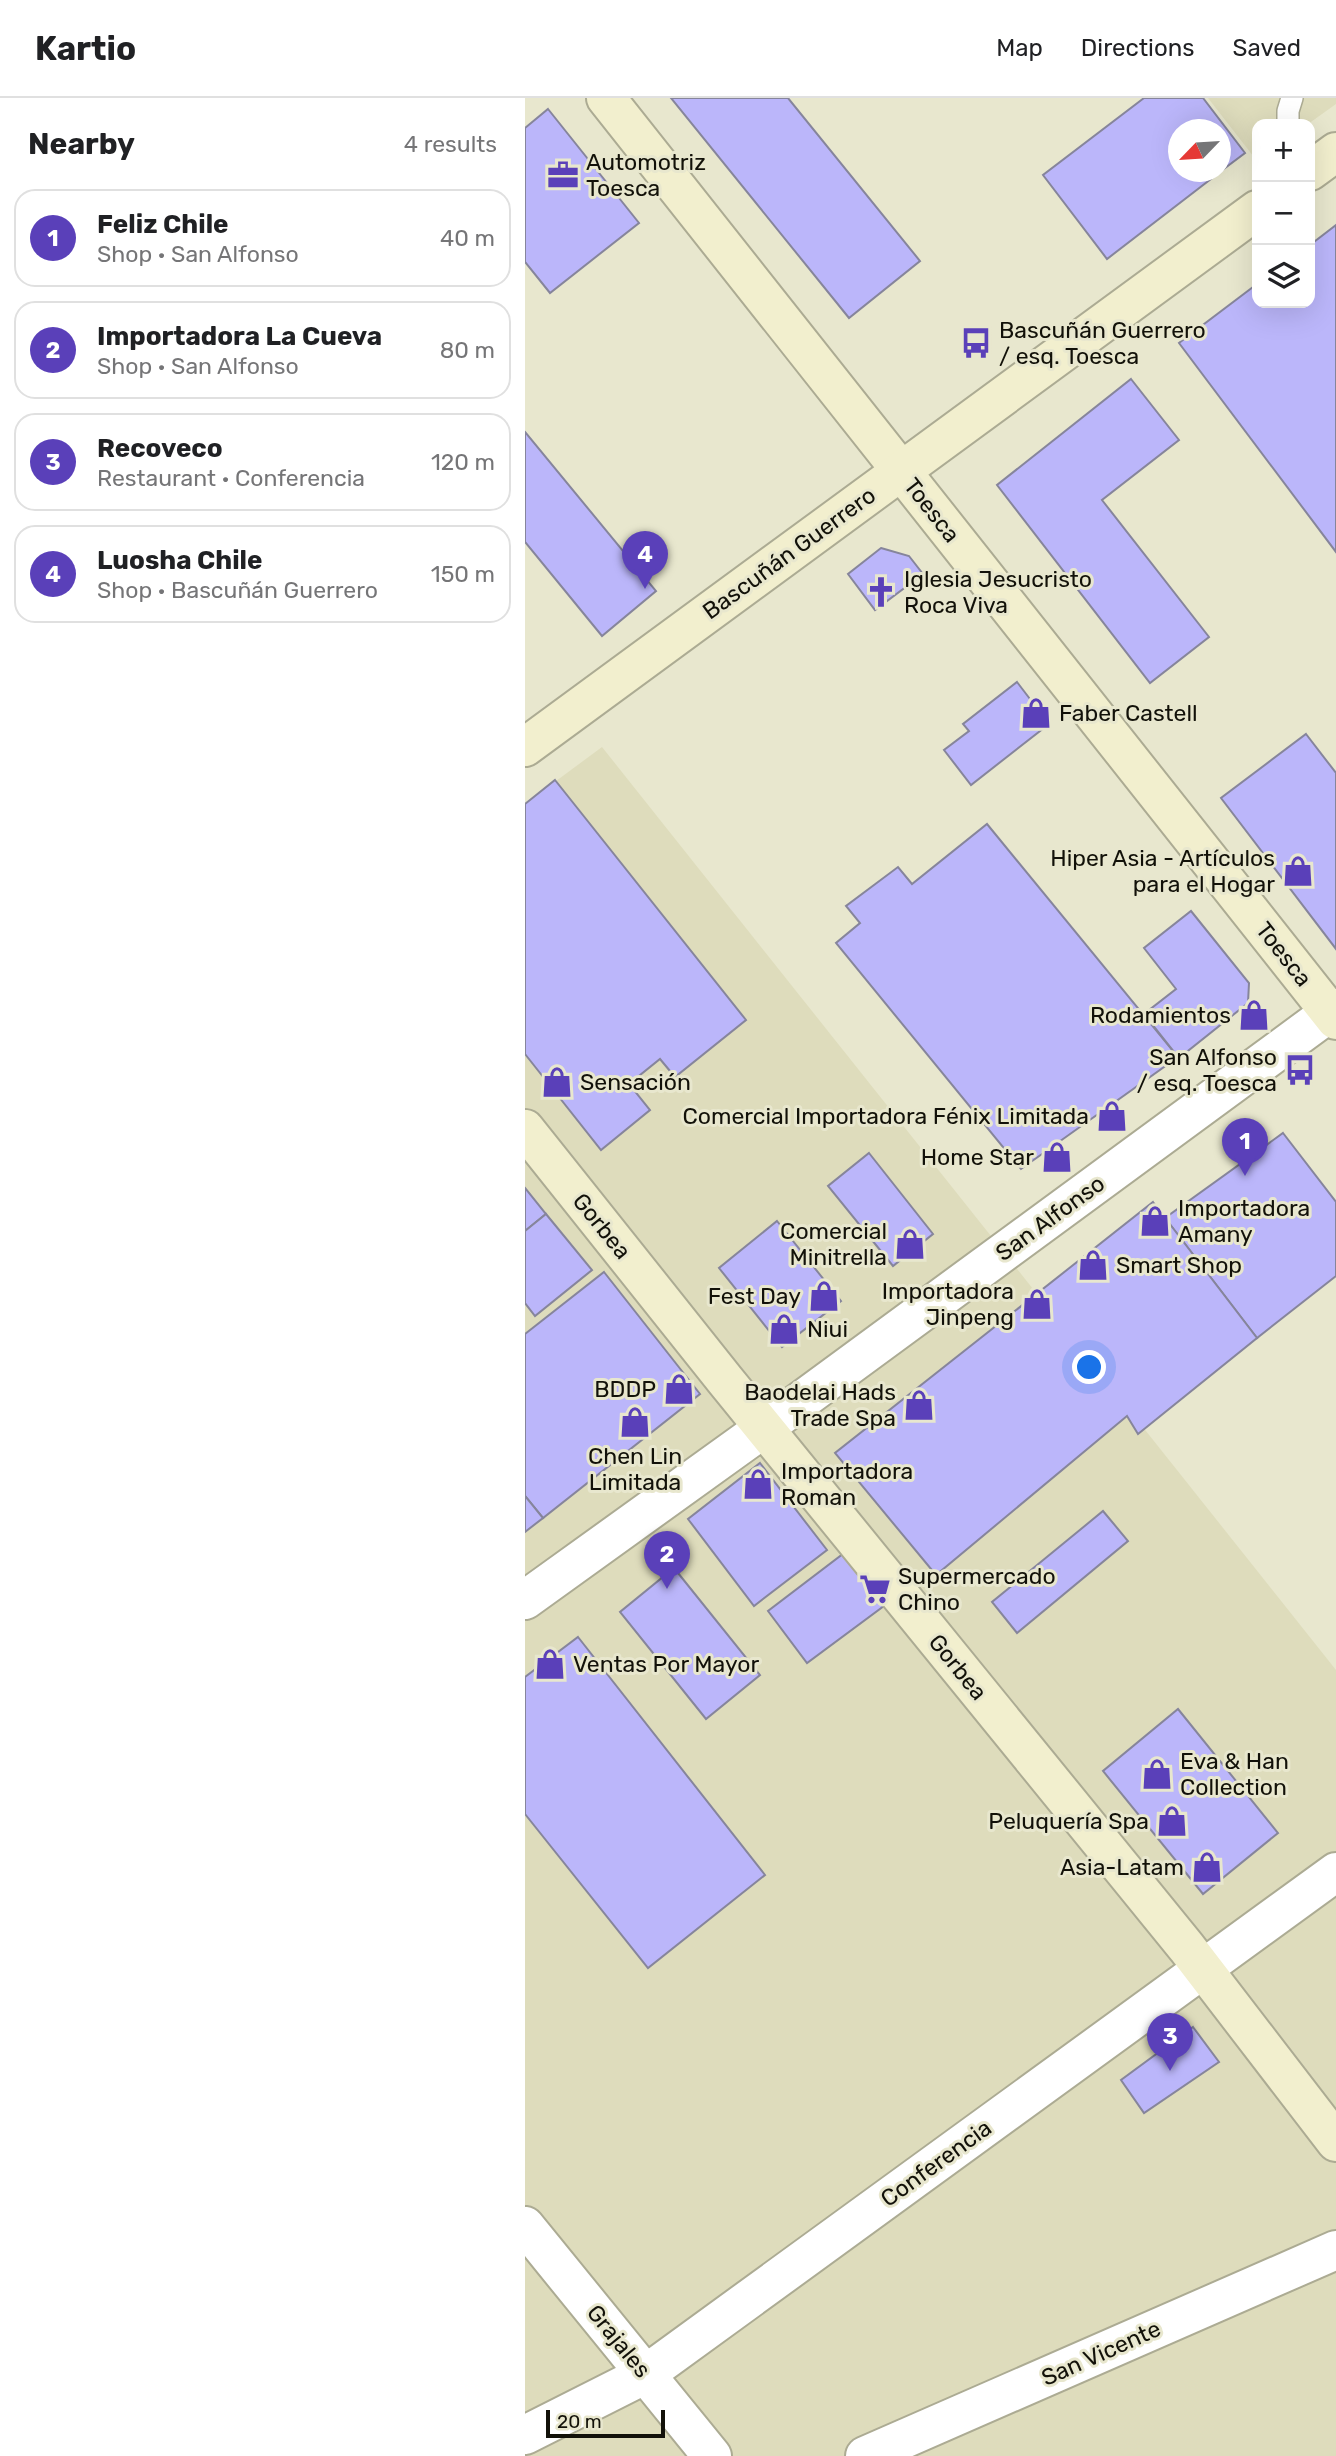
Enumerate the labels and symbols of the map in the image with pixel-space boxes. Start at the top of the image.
north arrow [1168,119,1231,182]
place label: Automotriz Toesca [586,148,706,202]
office icon: Automotriz Toesca [546,158,580,192]
place label: Bascuñán Guerrero / esq. Toesca [999,316,1206,370]
bus stop icon: Bascuñán Guerrero / esq. Toesca [959,326,993,360]
street label: Toesca [898,472,966,548]
street label: Bascuñán Guerrero [697,481,881,625]
pin: 4 [622,531,668,589]
place label: Iglesia Jesucristo Roca Viva [904,565,1092,619]
church icon: Iglesia Jesucristo Roca Viva [864,575,898,609]
shop icon: Faber Castell [1019,696,1053,730]
place label: Faber Castell [1059,699,1198,727]
place label: Hiper Asia - Artículos para el Hogar [1050,844,1275,898]
shop icon: Hiper Asia - Artículos para el Hogar [1281,854,1315,888]
street label: Toesca [1250,916,1318,992]
shop icon: Rodamientos [1237,998,1271,1032]
place label: Rodamientos [1090,1001,1231,1029]
place label: San Alfonso / esq. Toesca [1137,1043,1277,1097]
bus stop icon: San Alfonso / esq. Toesca [1283,1053,1317,1087]
shop icon: Sensación [540,1065,574,1099]
place label: Sensación [580,1068,691,1096]
shop icon: Comercial Importadora Fénix Limitada [1095,1099,1129,1133]
place label: Comercial Importadora Fénix Limitada [682,1102,1089,1130]
pin: 1 [1222,1118,1268,1176]
shop icon: Home Star [1040,1140,1074,1174]
place label: Home Star [921,1143,1034,1171]
street label: San Alfonso [990,1169,1110,1267]
street label: Gorbea [567,1187,637,1265]
place label: Importadora Amany [1178,1194,1310,1248]
shop icon: Importadora Amany [1138,1204,1172,1238]
place label: Comercial Minitrella [780,1217,887,1271]
shop icon: Comercial Minitrella [893,1227,927,1261]
shop icon: Smart Shop [1076,1248,1110,1282]
place label: Smart Shop [1116,1251,1242,1279]
place label: Importadora Jinpeng [882,1277,1014,1331]
shop icon: Fest Day [807,1279,841,1313]
place label: Fest Day [708,1282,801,1310]
shop icon: Importadora Jinpeng [1020,1287,1054,1321]
shop icon: Niui [767,1312,801,1346]
place label: Niui [807,1315,848,1343]
your location [1072,1350,1106,1384]
shop icon: BDDP [662,1372,696,1406]
place label: BDDP [594,1375,656,1403]
place label: Baodelai Hads Trade Spa [744,1378,896,1432]
shop icon: Baodelai Hads Trade Spa [902,1388,936,1422]
shop icon: Chen Lin Limitada [618,1405,652,1439]
place label: Chen Lin Limitada [588,1442,682,1496]
place label: Importadora Roman [781,1457,913,1511]
shop icon: Importadora Roman [741,1467,775,1501]
pin: 2 [644,1531,690,1589]
place label: Supermercado Chino [898,1562,1056,1616]
supermarket icon: Supermercado Chino [858,1572,892,1606]
street label: Gorbea [923,1628,993,1706]
shop icon: Ventas Por Mayor [533,1647,567,1681]
place label: Ventas Por Mayor [573,1650,759,1678]
place label: Eva & Han Collection [1180,1747,1289,1801]
shop icon: Eva & Han Collection [1140,1757,1174,1791]
shop icon: Peluquería Spa [1155,1804,1189,1838]
place label: Peluquería Spa [988,1807,1149,1835]
shop icon: Asia-Latam [1190,1850,1224,1884]
place label: Asia-Latam [1060,1853,1184,1881]
pin: 3 [1147,2013,1193,2071]
street label: Conferencia [875,2113,997,2213]
street label: Grajales [581,2299,657,2383]
street label: San Vicente [1037,2314,1165,2392]
scale bar [546,2407,665,2439]

